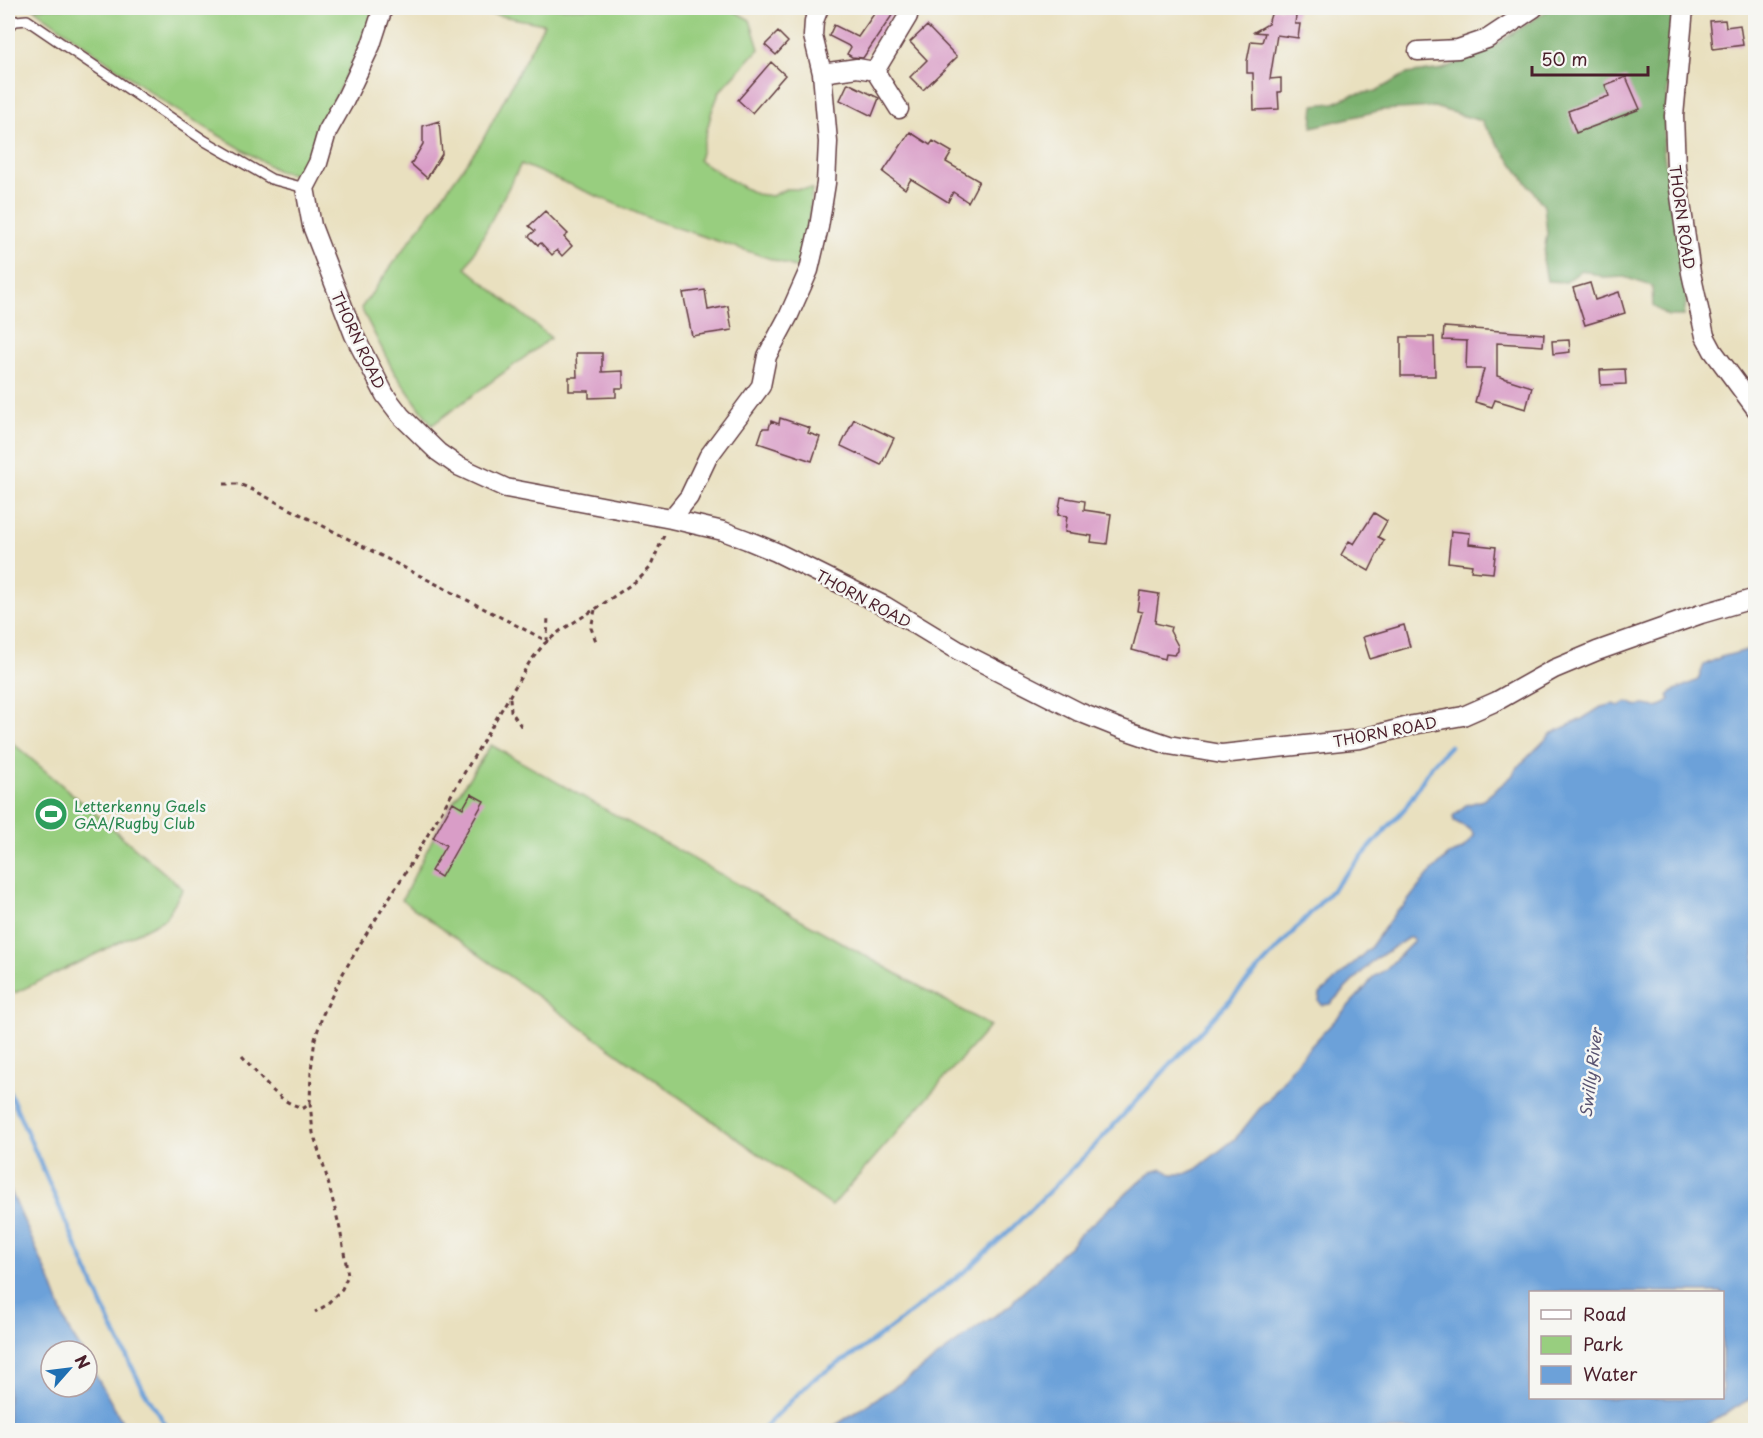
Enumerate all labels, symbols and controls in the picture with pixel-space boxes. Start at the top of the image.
scale bar [1532,39,1648,77]
text: 50 m [1541,45,1588,72]
street label: THORN ROAD [1664,163,1702,271]
street label: THORN ROAD [326,287,392,393]
street label: THORN ROAD [812,563,916,633]
street label: THORN ROAD [1331,710,1439,752]
place label: Letterkenny Gaels GAA/Rugby Club [74,794,206,834]
sports icon: Letterkenny Gaels GAA/Rugby Club [33,796,69,832]
water label: Swilly River [1573,1024,1608,1119]
legend [1529,1291,1724,1399]
text: Road [1583,1300,1627,1327]
text: Park [1583,1330,1623,1357]
north arrow [39,1339,99,1399]
text: N [70,1350,97,1373]
text: Water [1583,1360,1638,1387]

